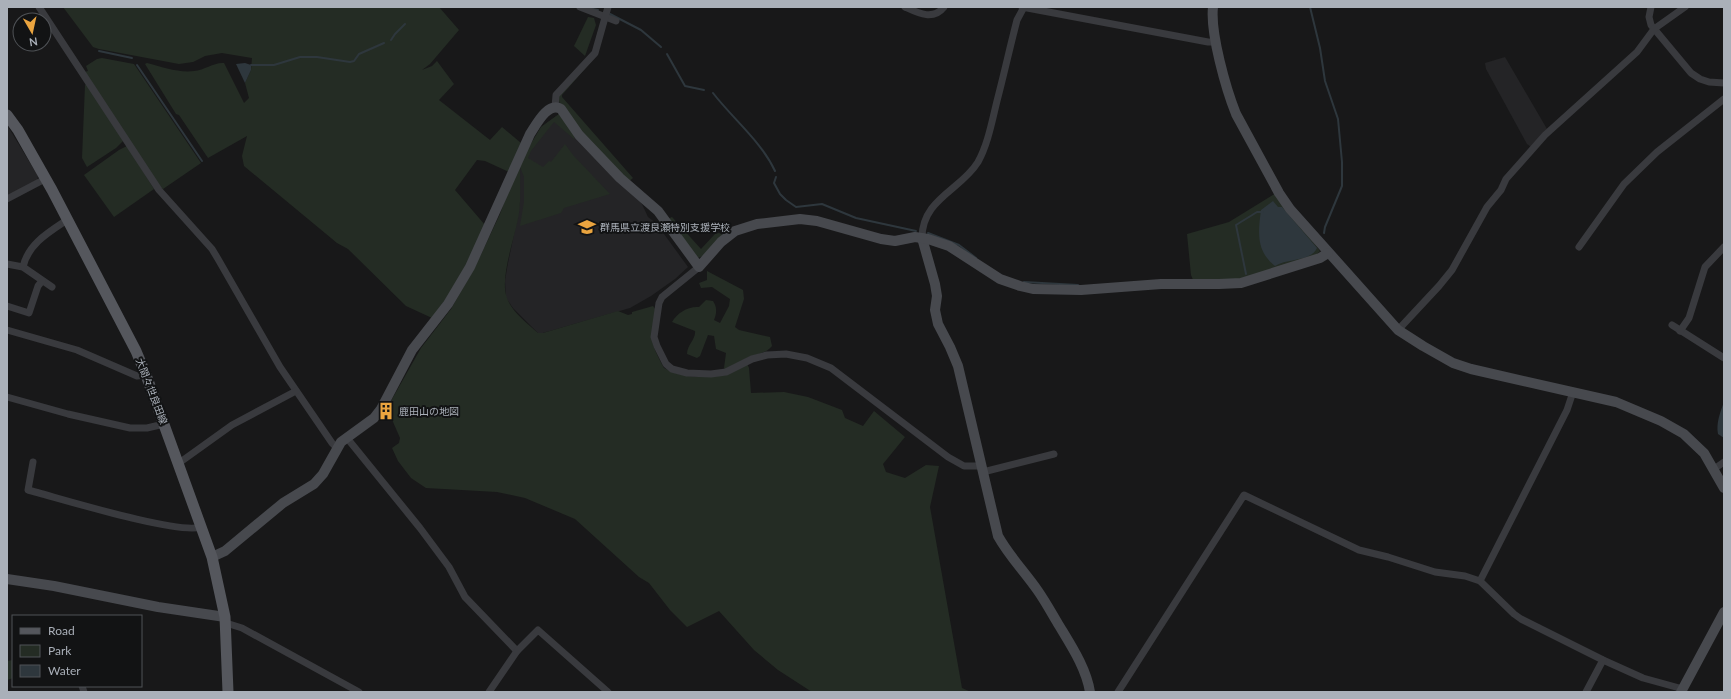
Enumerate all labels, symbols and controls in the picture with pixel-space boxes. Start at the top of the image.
north arrow [12,12,52,52]
text: N [28,35,39,49]
school or university icon: 群馬県立渡良瀬特別支援学校 [577,217,597,237]
place label: 群馬県立渡良瀬特別支援学校 [600,221,730,233]
street label: 大間々世良田線 [134,356,170,426]
building icon: 鹿田山の地図 [376,401,396,421]
place label: 鹿田山の地図 [399,405,459,417]
legend [12,615,142,687]
text: Road [48,623,75,638]
text: Park [48,643,72,658]
text: Water [48,663,81,678]

